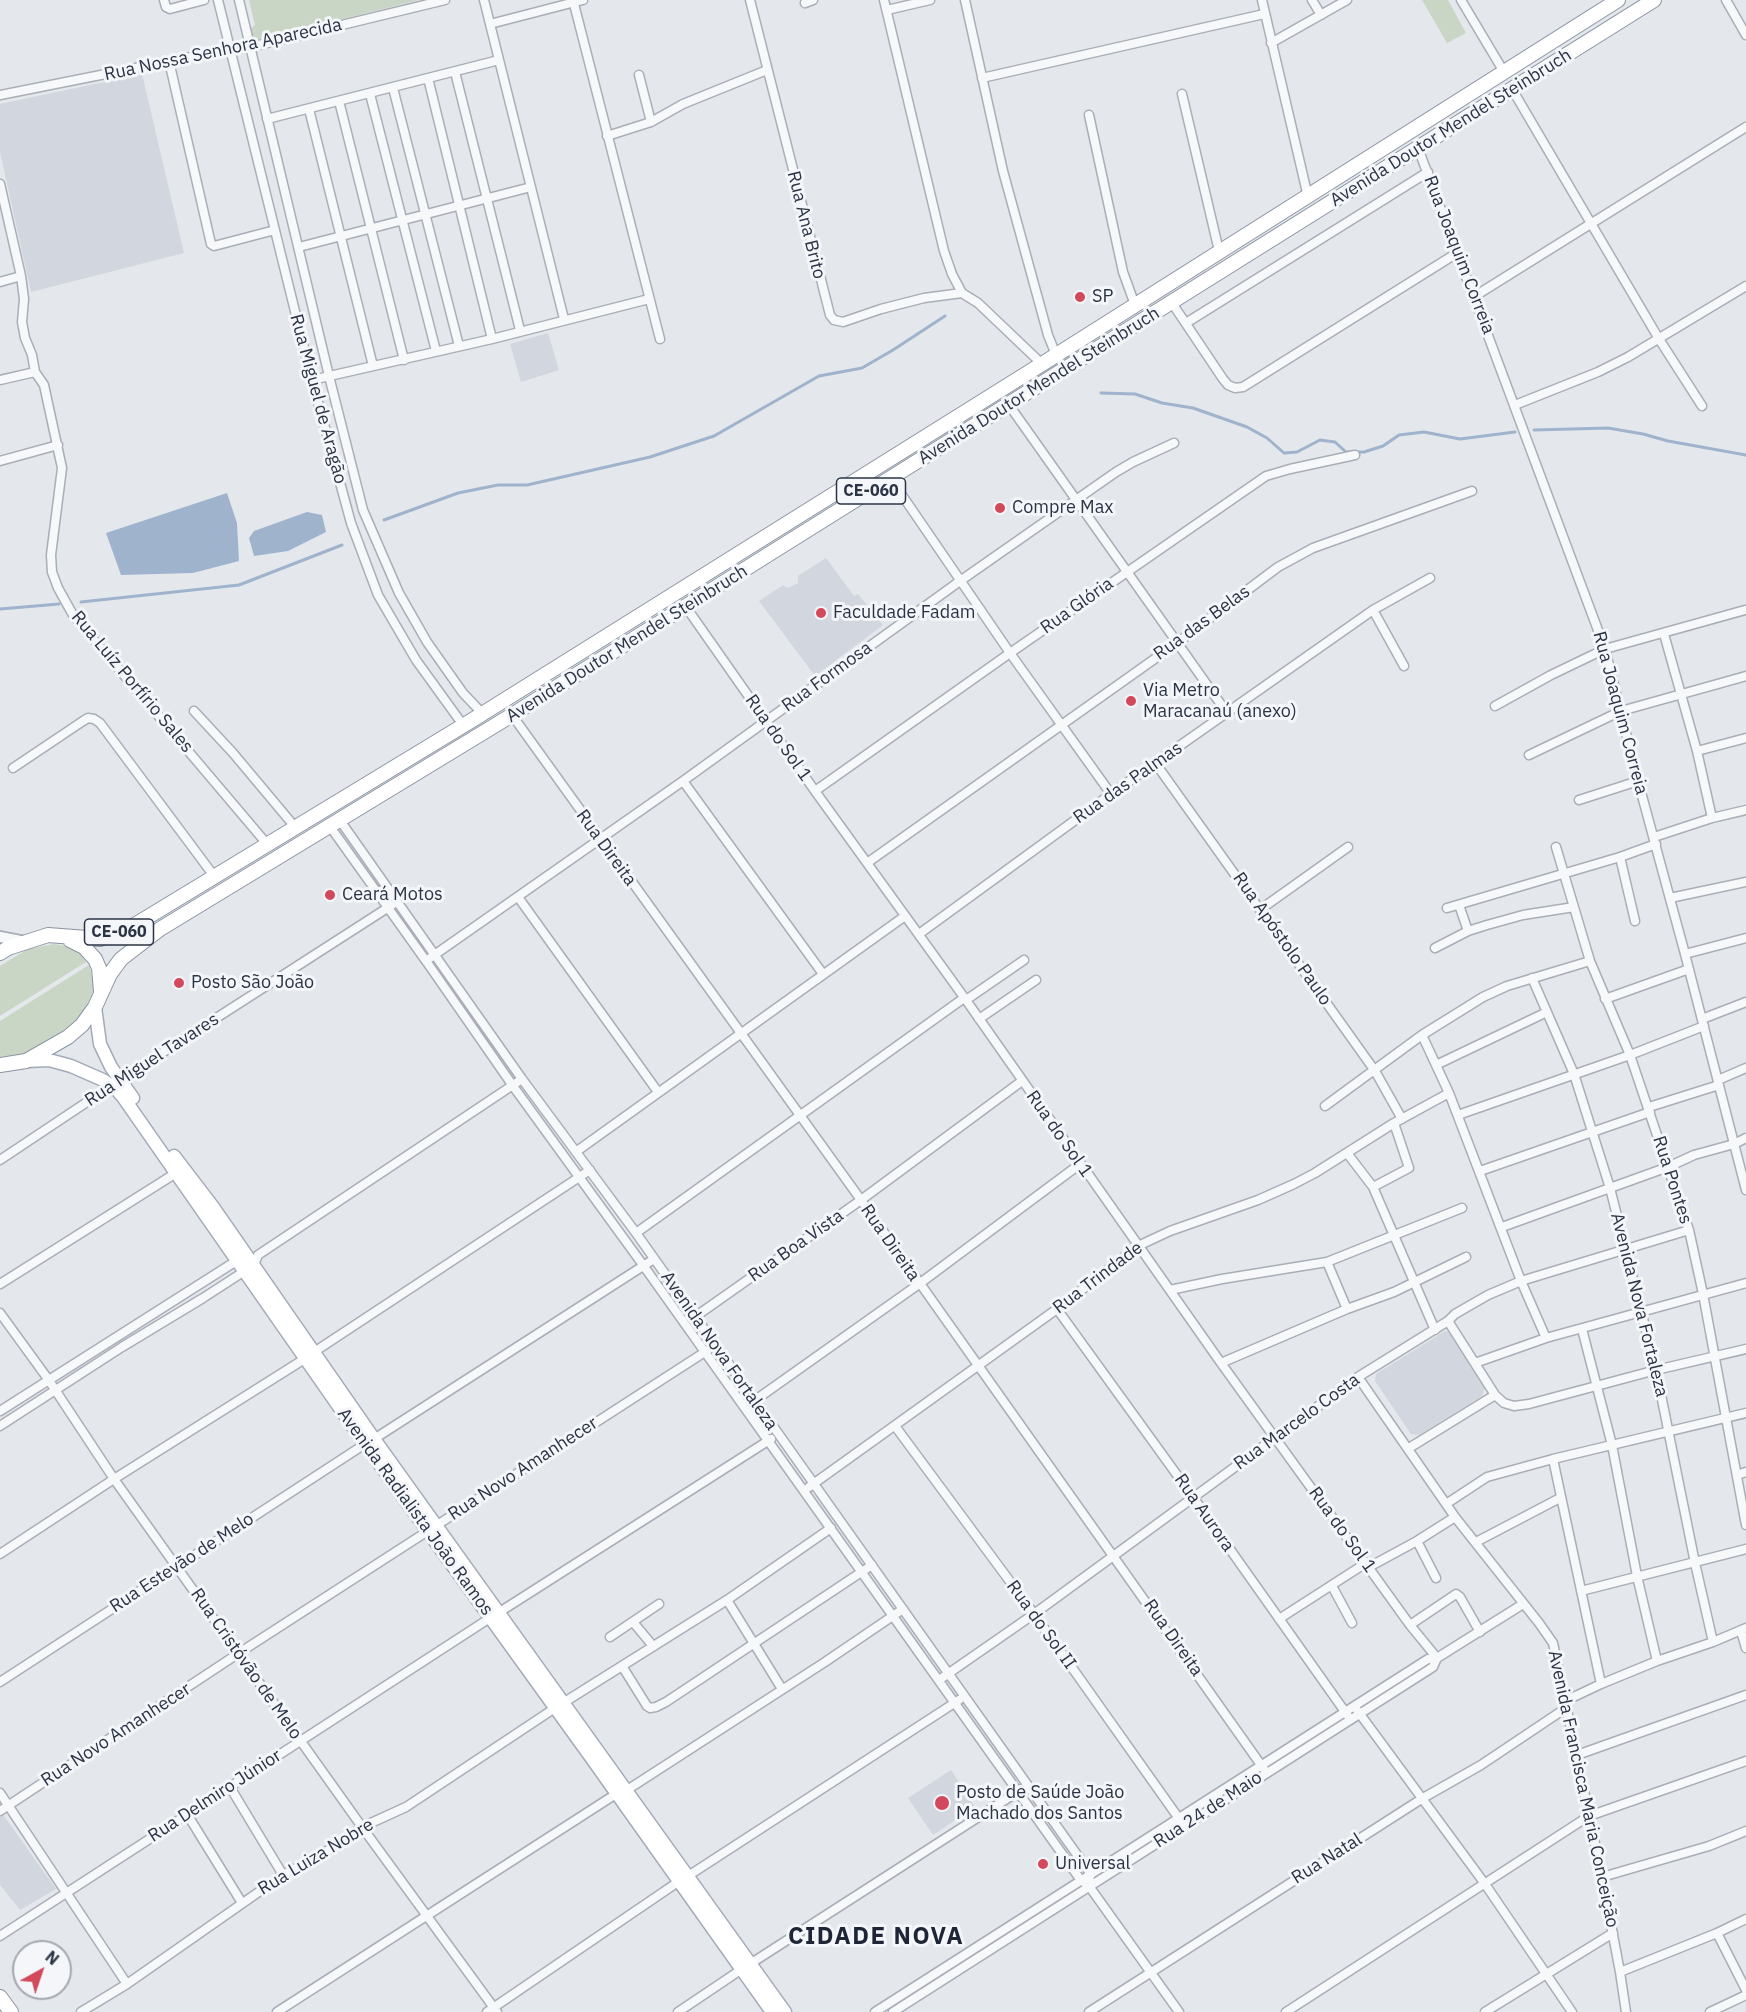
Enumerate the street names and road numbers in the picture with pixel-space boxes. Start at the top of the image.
street label: Rua Nossa Senhora Aparecida [102,14,344,86]
street label: Avenida Doutor Mendel Steinbruch [1326,45,1576,211]
street label: Rua Ana Brito [782,169,830,281]
street label: Rua Joaquim Correia [1419,173,1499,337]
street label: Avenida Doutor Mendel Steinbruch [914,303,1164,469]
street label: Rua Miguel de Aragão [285,312,351,486]
road number: CE-060 [836,478,906,504]
street label: Avenida Doutor Mendel Steinbruch [502,561,752,727]
street label: Rua Glória [1036,573,1118,639]
street label: Rua das Belas [1150,581,1254,665]
street label: Rua Luíz Porfírio Sales [66,607,198,757]
street label: Rua Joaquim Correia [1588,629,1652,797]
street label: Rua Formosa [778,637,876,717]
street label: Rua do Sol 1 [740,690,816,786]
street label: Rua das Palmas [1069,737,1187,829]
street label: Rua Direita [571,806,641,890]
street label: Rua Apóstolo Paulo [1228,868,1336,1010]
road number: CE-060 [84,919,154,945]
street label: Rua Miguel Tavares [81,1009,223,1111]
street label: Rua do Sol 1 [1021,1086,1097,1182]
street label: Rua Pontes [1648,1133,1696,1227]
street label: Rua Direita [856,1200,924,1286]
street label: Rua Boa Vista [744,1205,848,1287]
street label: Avenida Nova Fortaleza [1606,1211,1672,1399]
street label: Rua Trindade [1049,1237,1147,1319]
street label: Avenida Nova Fortaleza [656,1267,782,1435]
street label: Rua Marcelo Costa [1230,1369,1364,1475]
street label: Avenida Radialista João Ramos [332,1404,498,1620]
street label: Rua Novo Amanhecer [444,1413,602,1525]
street label: Rua Aurora [1169,1470,1239,1556]
street label: Rua do Sol 1 [1304,1483,1380,1577]
street label: Rua Estevão de Melo [106,1508,258,1618]
street label: Rua do Sol II [1002,1576,1080,1674]
street label: Rua Cristóvão de Melo [186,1584,306,1744]
street label: Rua Direita [1139,1595,1207,1681]
street label: Avenida Francisca Maria Conceição [1543,1648,1623,1930]
street label: Rua Novo Amanhecer [37,1679,195,1791]
street label: Rua Delmiro Júnior [144,1745,286,1847]
street label: Rua 24 de Maio [1150,1767,1266,1853]
street label: Rua Luiza Nobre [254,1814,378,1900]
street label: Rua Natal [1288,1829,1366,1889]

